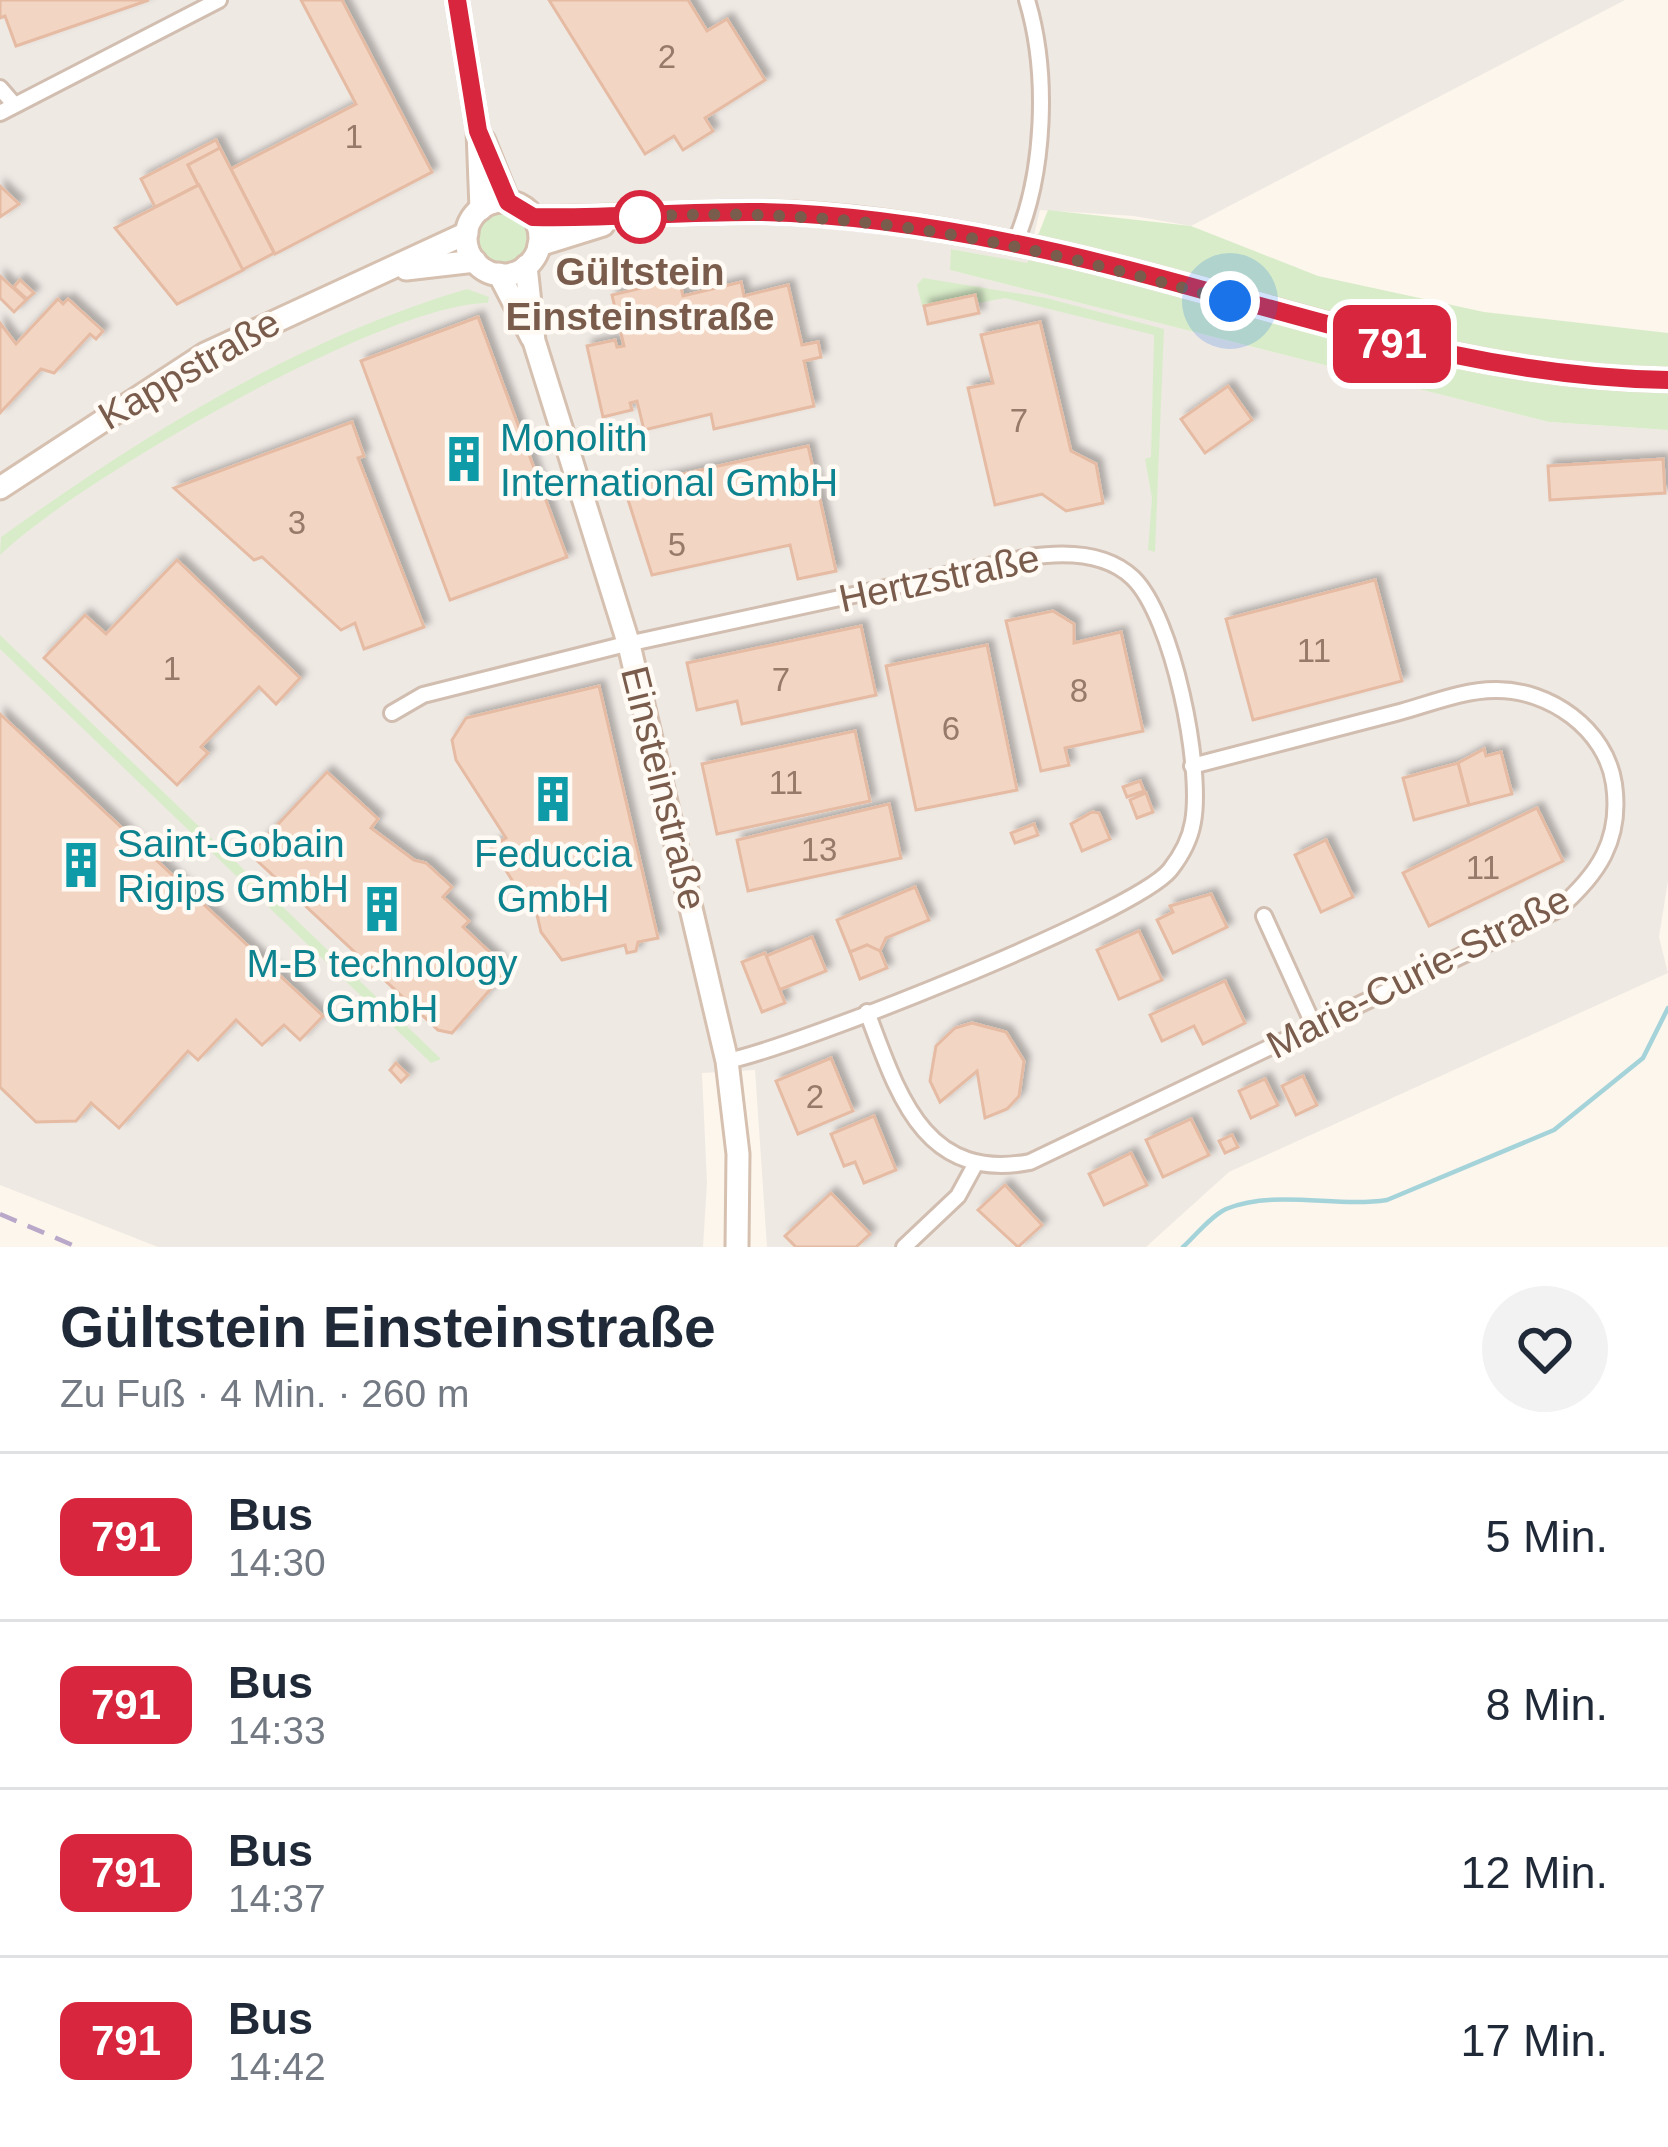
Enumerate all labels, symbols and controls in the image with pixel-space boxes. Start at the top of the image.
house number: 2 [658,38,676,75]
house number: 1 [345,118,363,155]
marker: Gültstein Einsteinstraße [615,192,665,242]
place label: Gültstein Einsteinstraße [506,250,774,338]
your location [1200,271,1260,331]
street label: Kappstraße [91,300,287,438]
line badge: 791 [1323,305,1461,383]
text: 791 [1357,320,1427,367]
house number: 7 [1010,402,1028,439]
place label: Monolith International GmbH [500,416,838,504]
building icon: Monolith International GmbH [439,434,489,484]
house number: 3 [288,504,306,541]
house number: 5 [668,526,686,563]
street label: Hertzstraße [835,536,1043,620]
house number: 11 [1297,632,1331,669]
house number: 1 [163,650,181,687]
house number: 7 [772,661,790,698]
street label: Einsteinstraße [613,662,715,914]
house number: 8 [1070,672,1088,709]
house number: 6 [942,710,960,747]
house number: 11 [769,764,803,801]
building icon: Feduccia GmbH [528,774,578,824]
place label: Saint-Gobain Rigips GmbH [117,822,349,910]
house number: 13 [801,831,837,868]
place label: Feduccia GmbH [474,832,632,920]
building icon: Saint-Gobain Rigips GmbH [56,840,106,890]
house number: 11 [1466,849,1500,886]
street label: Marie-Curie-Straße [1260,877,1576,1067]
building icon: M-B technology GmbH [357,884,407,934]
place label: M-B technology GmbH [247,942,518,1030]
house number: 2 [806,1078,824,1115]
button: heart [1482,1286,1608,1412]
text: Gültstein Einsteinstraße [60,1295,716,1359]
text: Zu Fuß · 4 Min. · 260 m [60,1372,470,1415]
text: Bus [228,1489,313,1540]
text: 5 Min. [1485,1511,1608,1562]
text: 791 [91,1513,161,1560]
text: 14:30 [228,1541,326,1584]
text: Bus [228,1657,313,1708]
text: 8 Min. [1485,1679,1608,1730]
text: 791 [91,1681,161,1728]
text: 14:33 [228,1709,326,1752]
text: Bus [228,1825,313,1876]
text: 12 Min. [1460,1847,1608,1898]
text: 791 [91,1849,161,1896]
text: 14:37 [228,1877,326,1920]
text: Bus [228,1993,313,2044]
text: 17 Min. [1460,2015,1608,2066]
text: 791 [91,2017,161,2064]
text: 14:42 [228,2045,326,2088]

